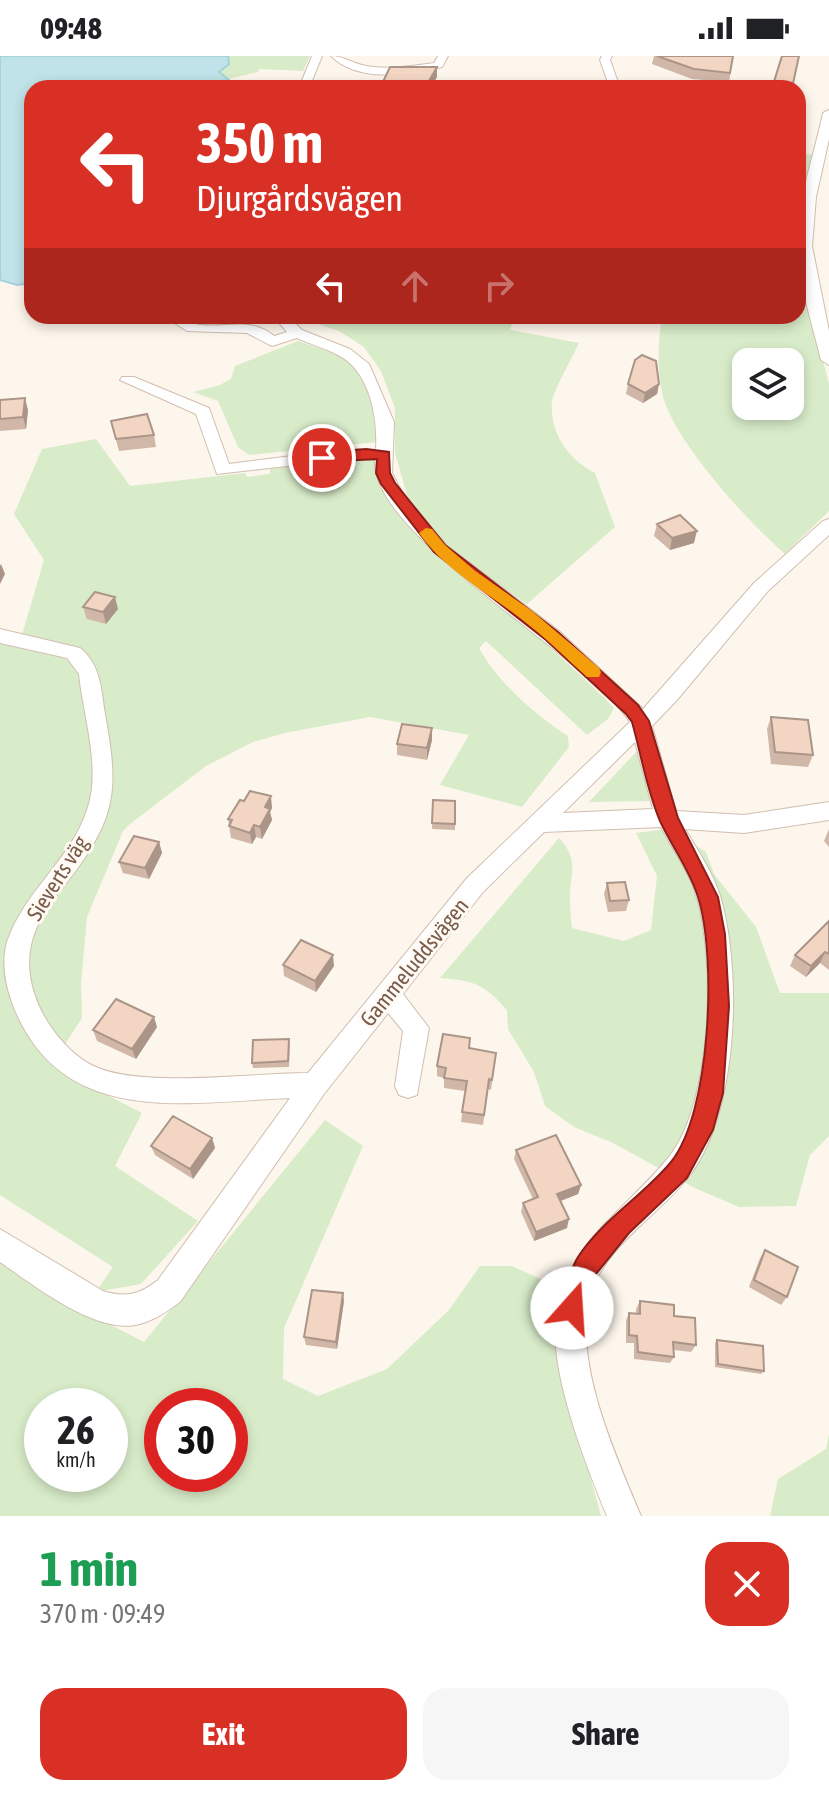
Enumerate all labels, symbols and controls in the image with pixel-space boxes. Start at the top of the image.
text: 09:48 [40,11,102,45]
text: 350 m [196,111,323,175]
icon: left [64,112,168,216]
text: Djurgårdsvägen [196,177,403,219]
icon: left [309,264,353,308]
icon: ahead [393,264,437,308]
icon: right [477,264,521,308]
map controls [732,348,804,420]
button: layers [732,348,804,420]
pin [288,424,356,492]
icon: arrive [300,436,344,480]
street label: Sieverts väg [21,830,93,925]
street label: Gammeluddsvägen [354,893,474,1031]
position arrow [530,1266,614,1350]
speed limit sign: 30 [144,1388,248,1492]
text: 26 [57,1407,95,1452]
text: km/h [56,1448,96,1471]
text: 1 min [40,1541,138,1596]
button: close [705,1542,789,1626]
text: 370 m · 09:49 [40,1599,165,1629]
button: Exit [40,1688,407,1780]
button: Share [423,1688,789,1780]

